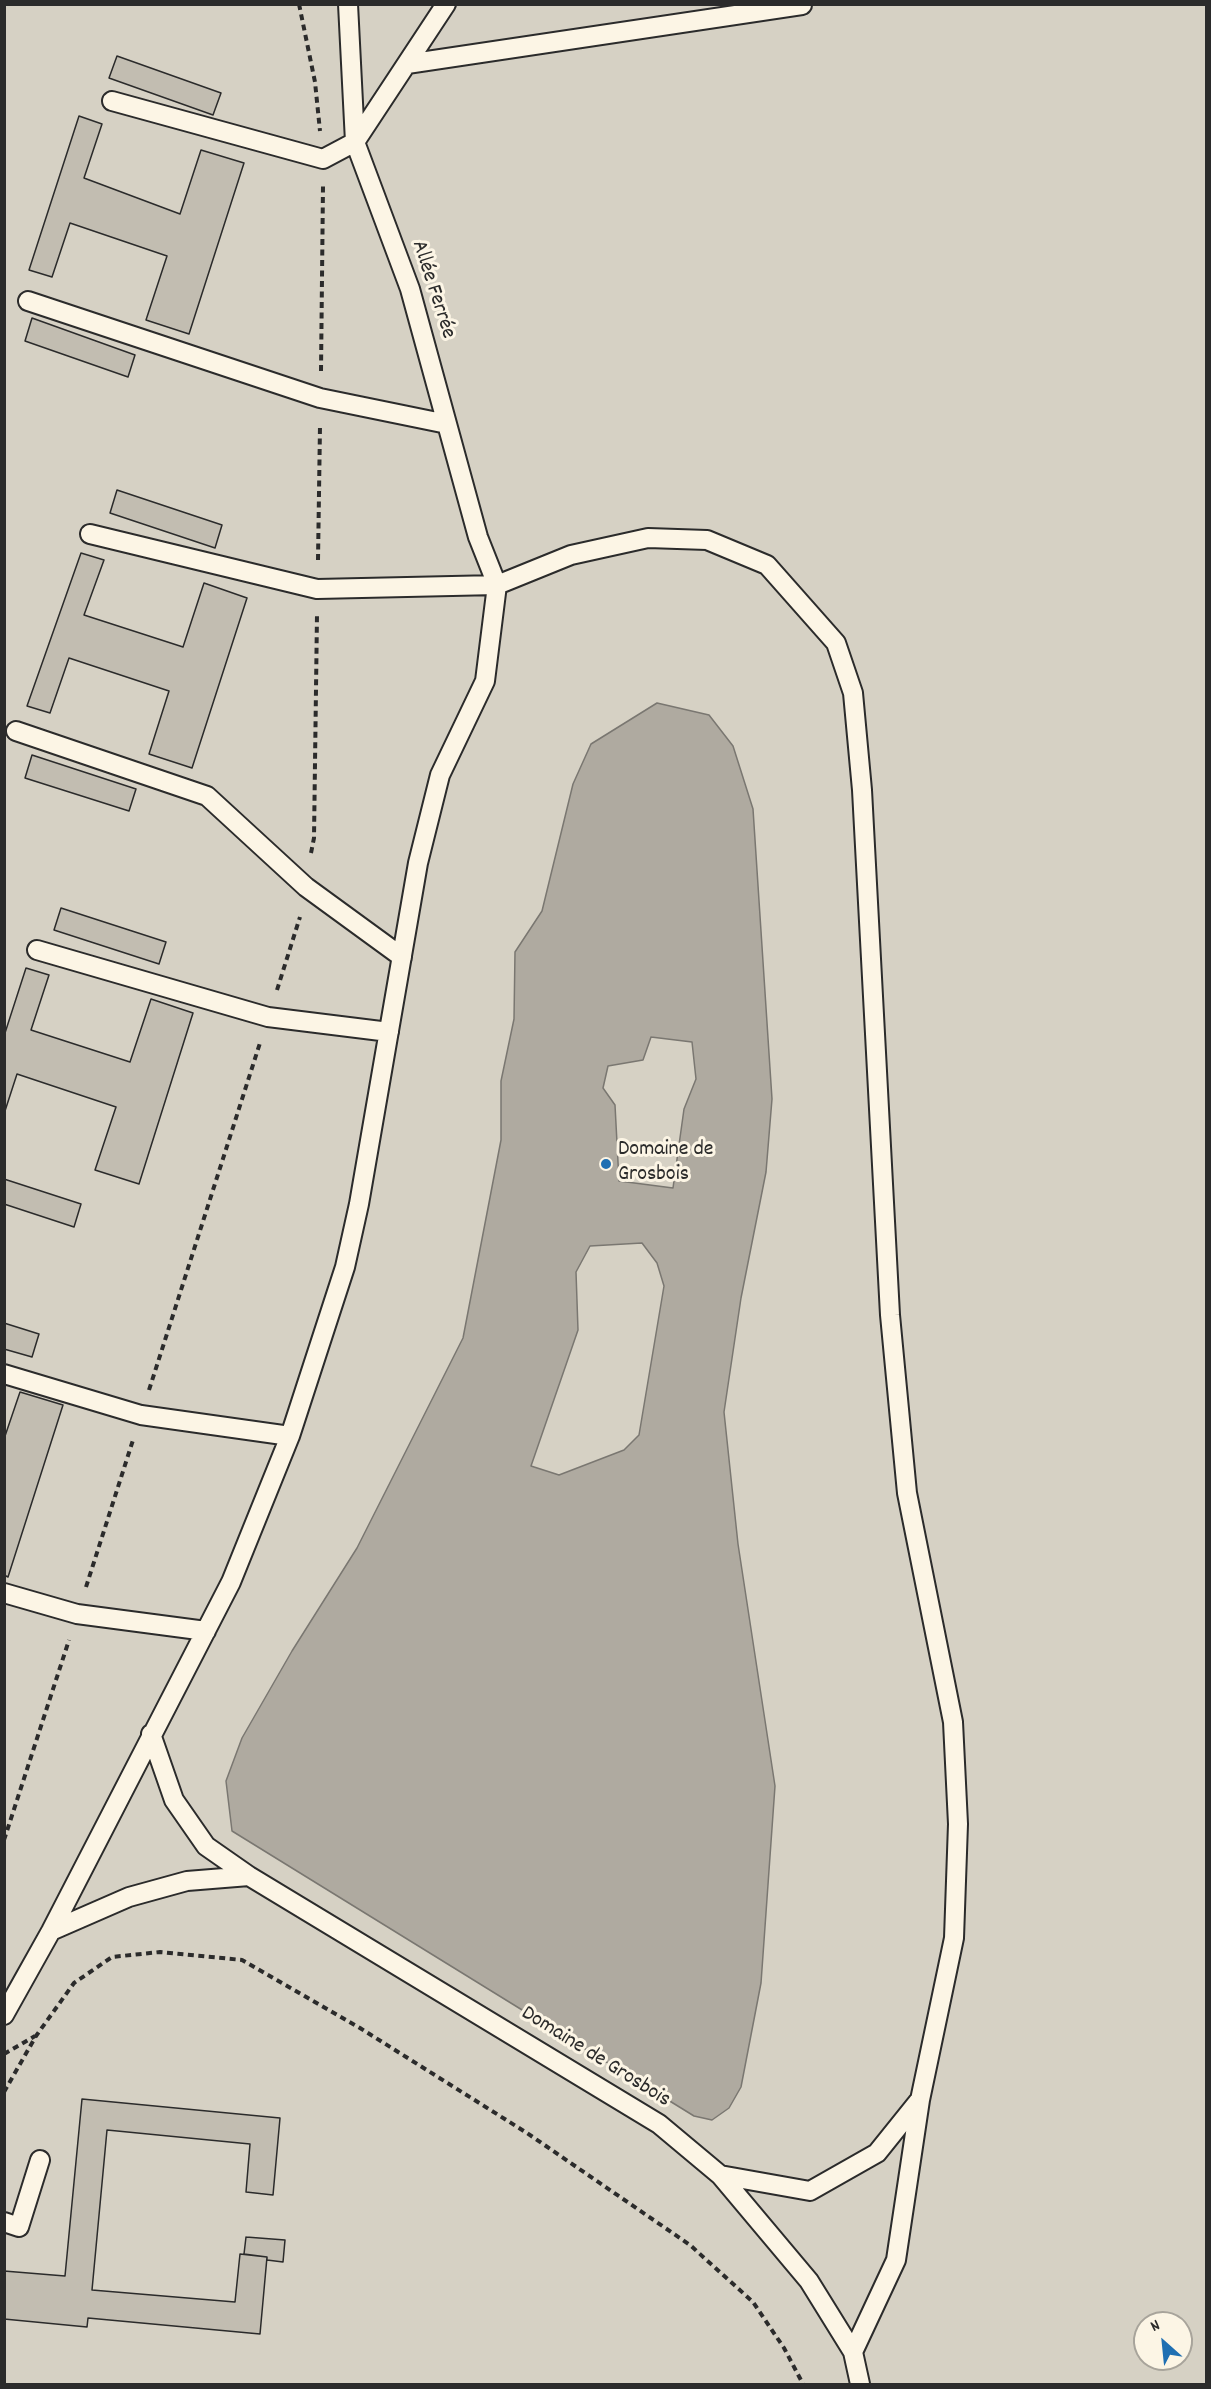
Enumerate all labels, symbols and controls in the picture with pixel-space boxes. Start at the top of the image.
street label: Allée Ferrée [404,238,460,342]
place label: Domaine de Grosbois [618,1138,713,1190]
marker: Domaine de Grosbois [599,1157,613,1171]
street label: Domaine de Grosbois [515,2001,675,2115]
north arrow [1133,2311,1193,2371]
text: N [1147,2314,1164,2338]

